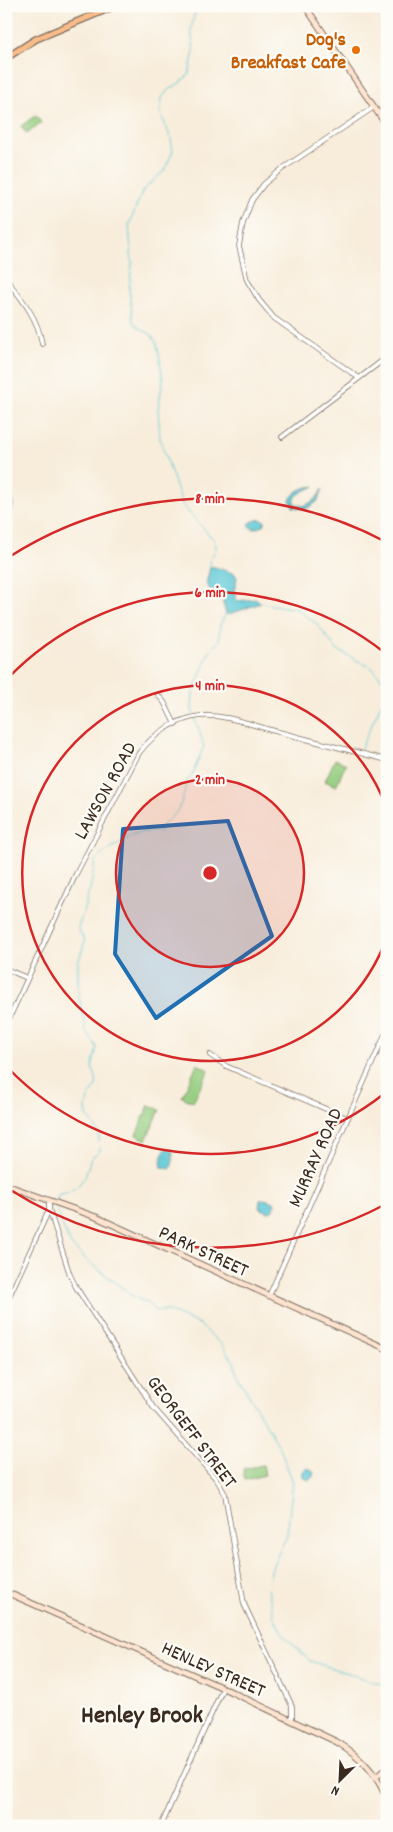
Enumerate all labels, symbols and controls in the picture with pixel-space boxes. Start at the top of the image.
place label: Dog's Breakfast Cafe [231,27,346,78]
marker: Dog's Breakfast Cafe [350,44,362,56]
text: 8 min [195,489,225,511]
text: 6 min [195,583,225,605]
text: 4 min [195,676,225,698]
street label: LAWSON ROAD [68,738,145,845]
text: 2 min [195,770,225,792]
centre of rings [201,864,219,882]
street label: MURRAY ROAD [282,1104,351,1212]
street label: PARK STREET [153,1220,252,1286]
street label: GEORGEFF STREET [139,1371,242,1495]
street label: HENLEY STREET [156,1635,269,1706]
district label: Henley Brook [81,1699,203,1735]
north arrow [316,1754,366,1804]
text: N [328,1779,343,1801]

